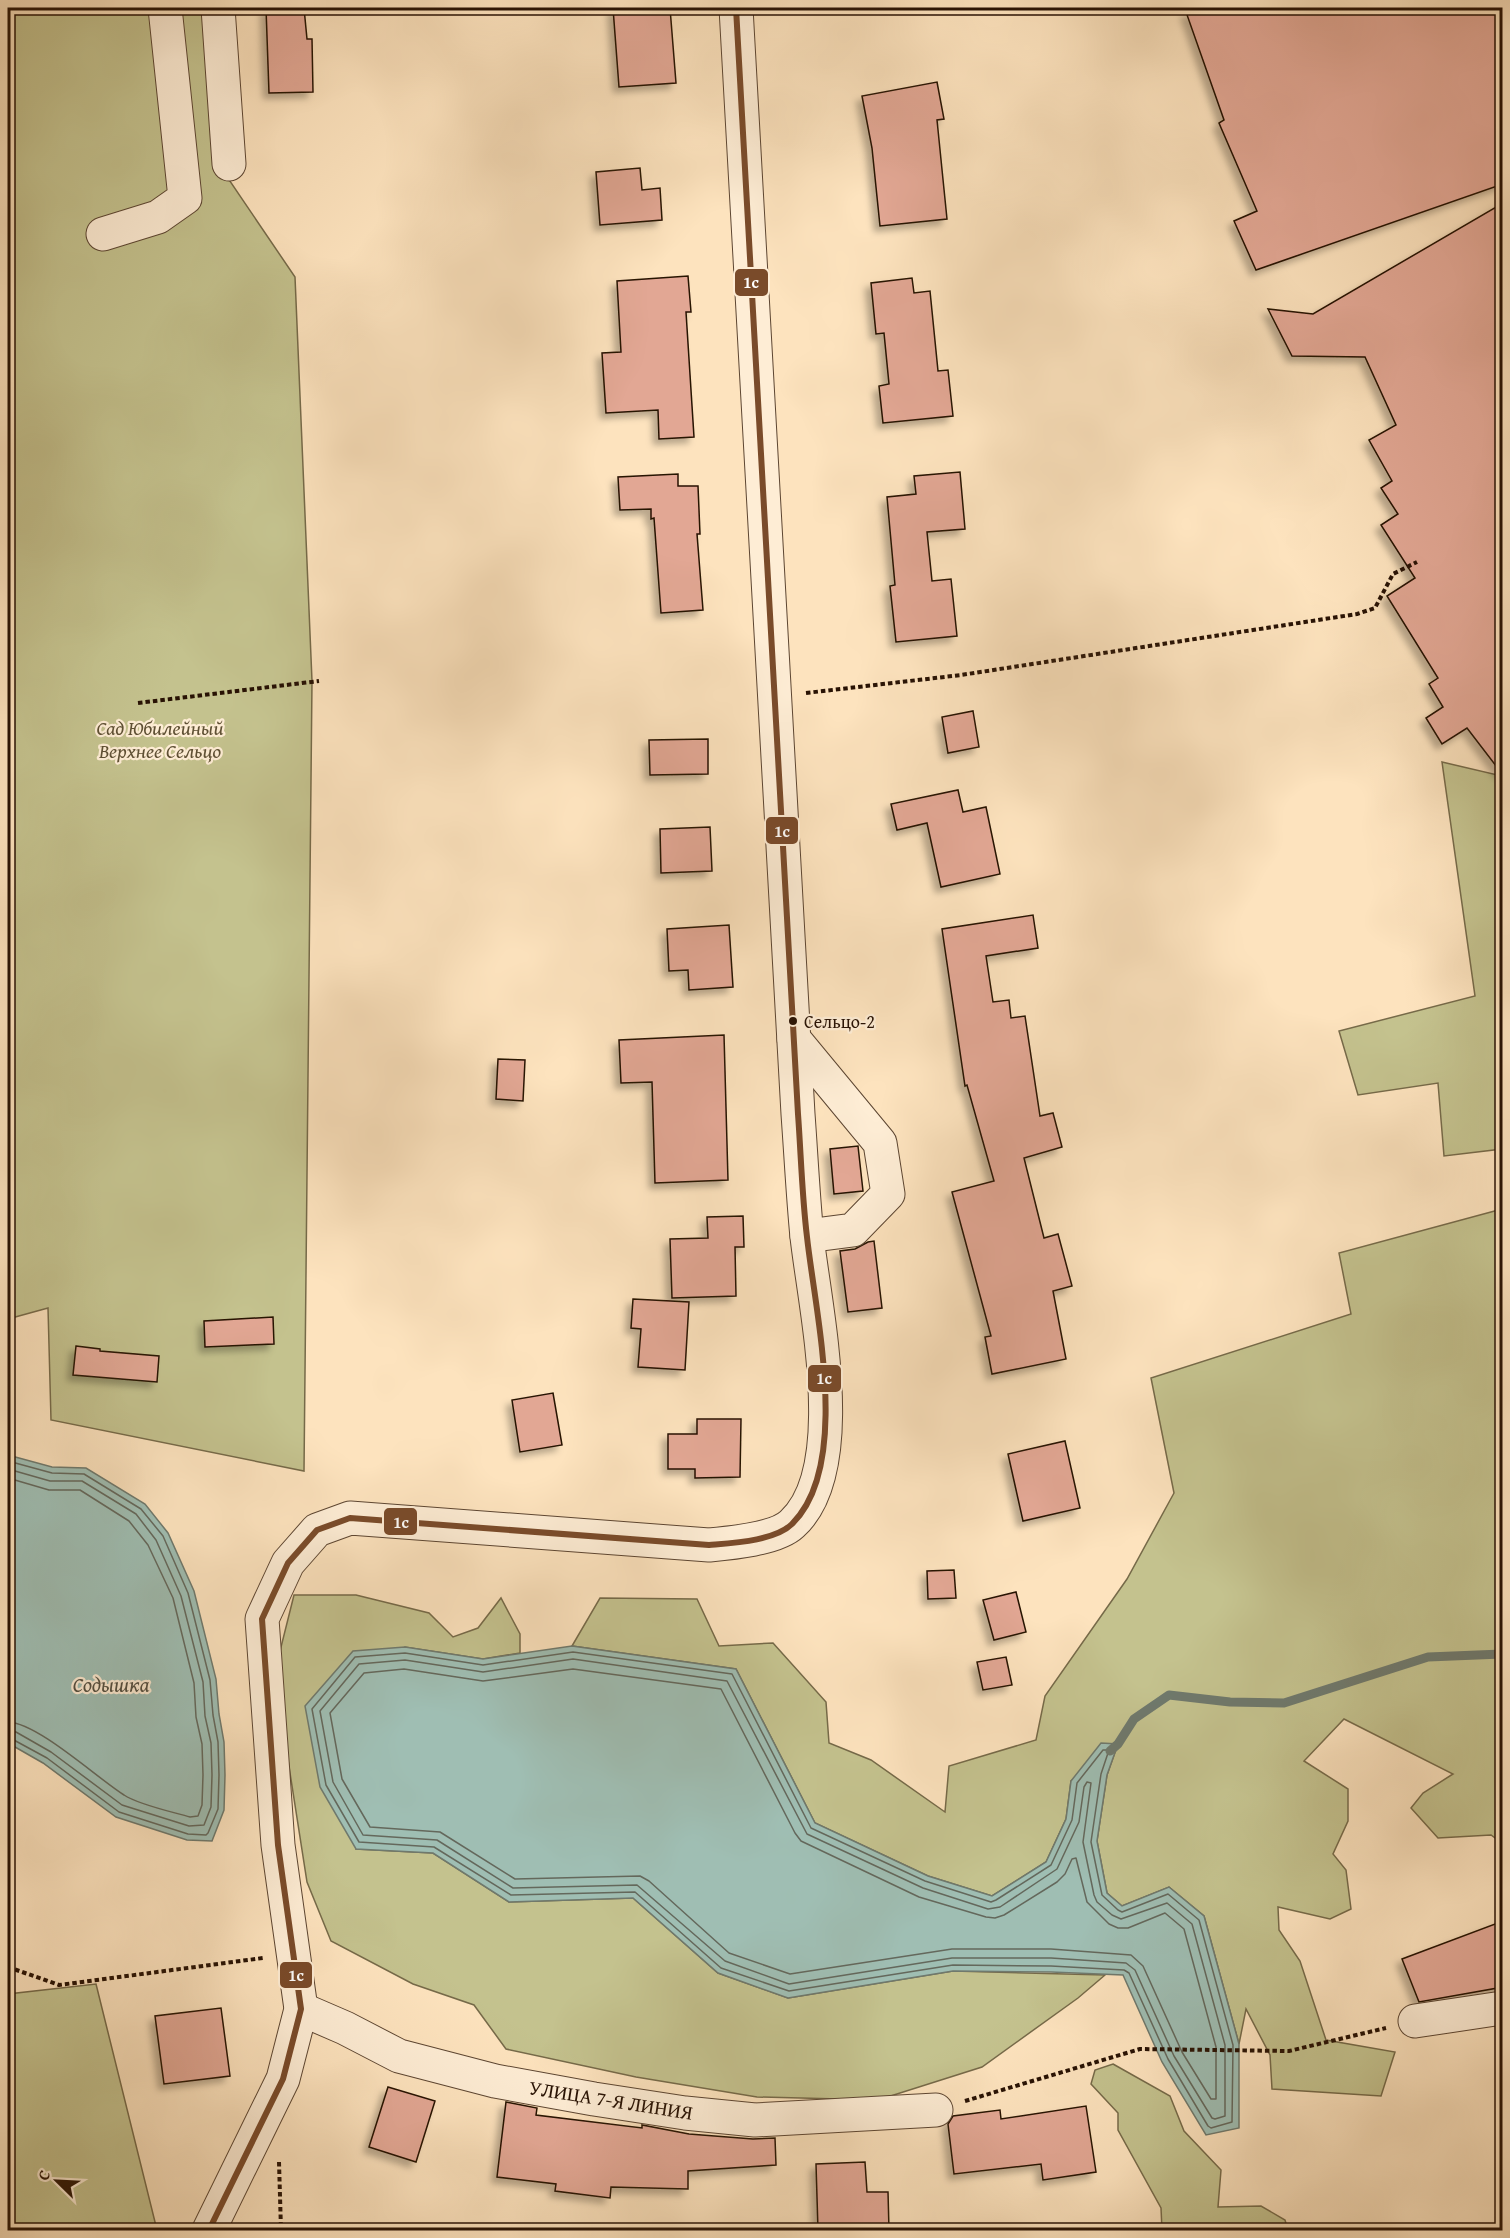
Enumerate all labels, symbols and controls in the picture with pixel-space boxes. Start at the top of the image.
line badge: 1с [734,268,769,297]
text: 1с [743,270,759,294]
park label: Сад Юбилейный Верхнее Сельцо [96,713,224,765]
line badge: 1с [765,816,799,845]
text: 1с [774,819,790,843]
place label: Сельцо-2 [804,1008,875,1035]
marker: Сельцо-2 [787,1015,799,1027]
line badge: 1с [807,1364,842,1393]
text: 1с [816,1366,832,1390]
line badge: 1с [383,1507,418,1536]
text: 1с [393,1510,409,1534]
water label: Содышка [73,1669,150,1700]
line badge: 1с [279,1961,313,1989]
text: 1с [288,1963,304,1987]
street label: УЛИЦА 7-Я ЛИНИЯ [527,2072,695,2127]
north arrow [27,2151,87,2211]
text: С [30,2166,56,2184]

